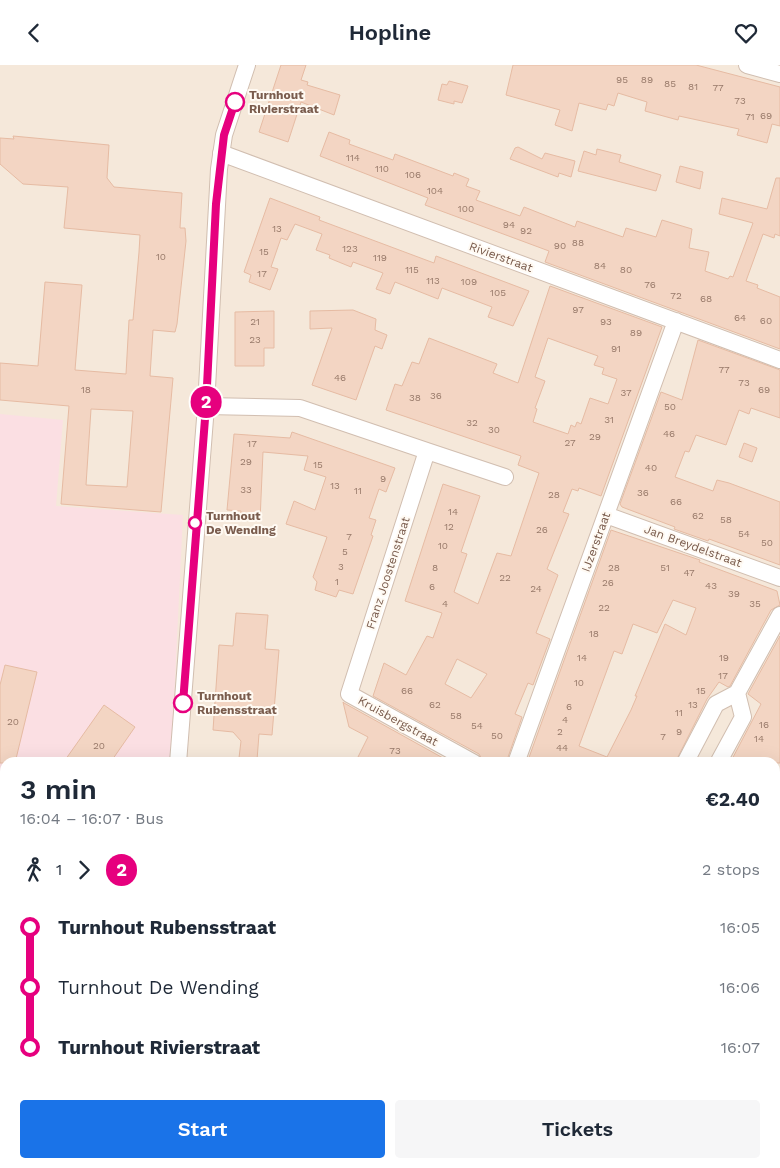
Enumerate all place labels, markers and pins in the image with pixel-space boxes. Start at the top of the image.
place label: Turnhout Rivierstraat [249,88,320,116]
marker: Turnhout Rivierstraat [225,92,245,112]
place label: Turnhout De Wending [206,509,276,537]
marker: Turnhout De Wending [188,516,202,530]
place label: Turnhout Rubensstraat [197,689,278,717]
marker: Turnhout Rubensstraat [173,693,193,713]

